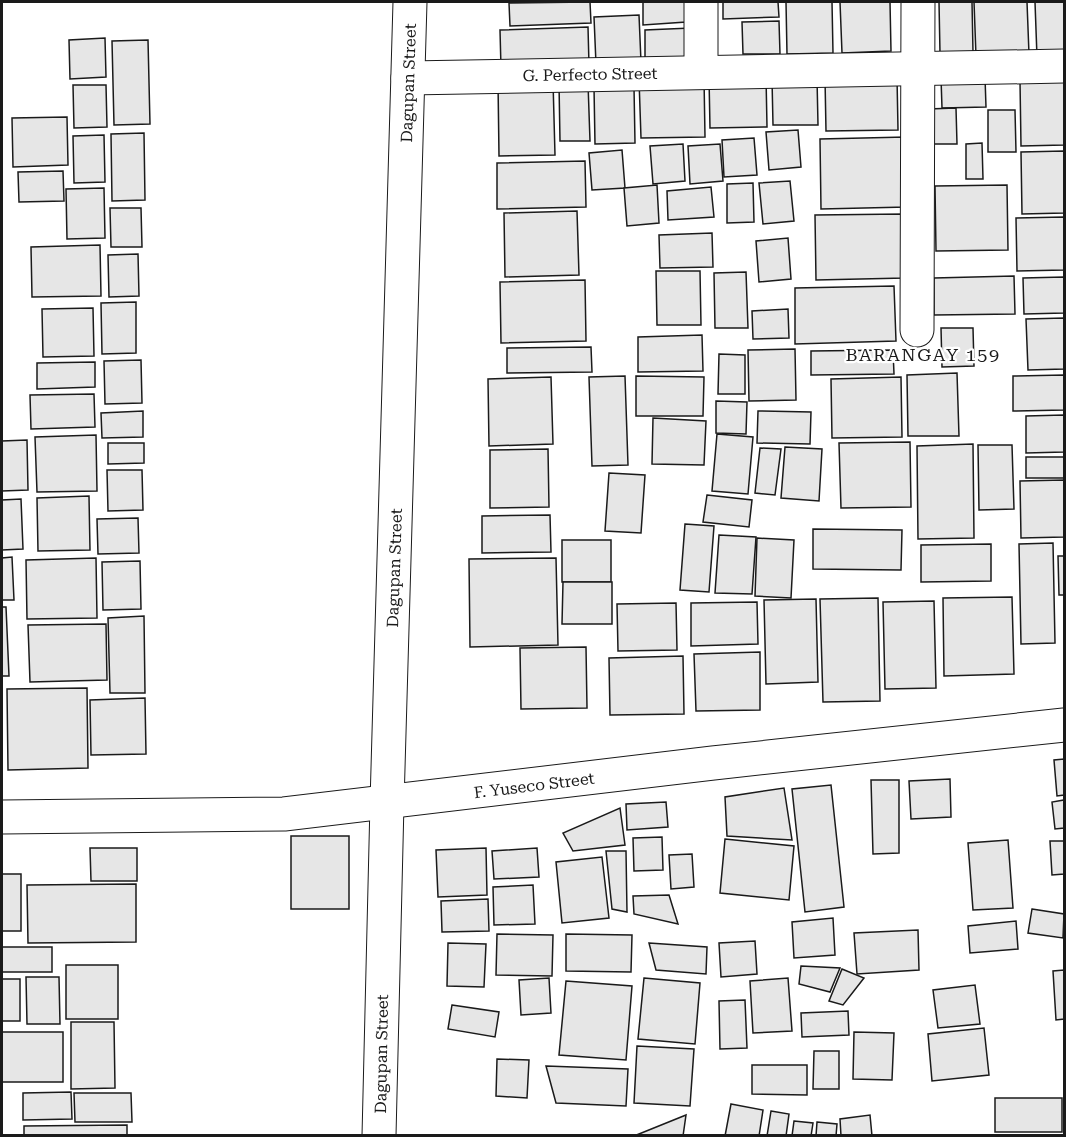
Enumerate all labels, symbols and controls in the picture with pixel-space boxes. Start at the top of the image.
street label: Dagupan Street [397,23,420,143]
street label: G. Perfecto Street [522,64,658,85]
district label: BARANGAY 159 [846,344,1000,365]
street label: Dagupan Street [383,508,406,628]
street label: F. Yuseco Street [473,769,596,802]
street label: Dagupan Street [371,994,392,1114]

